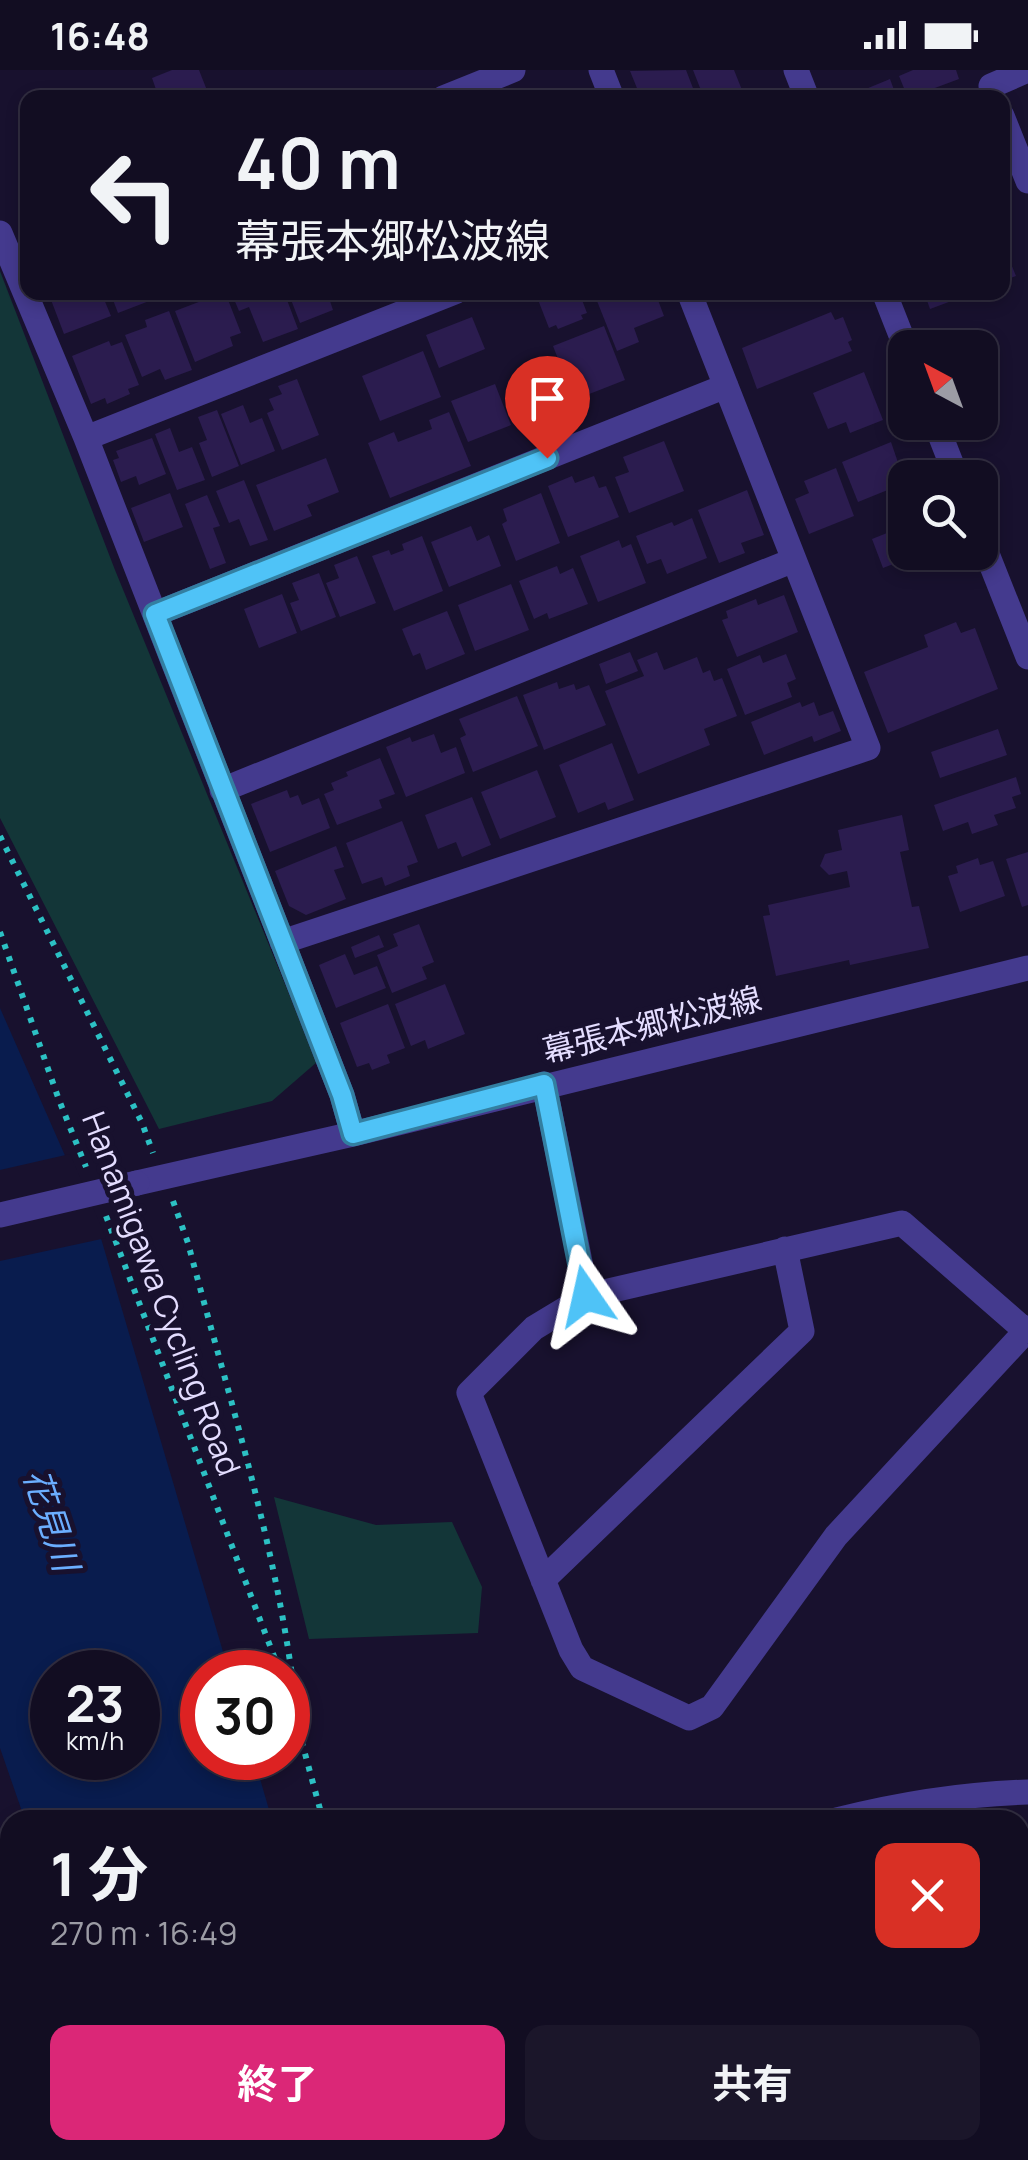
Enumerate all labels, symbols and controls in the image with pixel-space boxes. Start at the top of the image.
text: 16:48 [50,9,150,61]
text: 40 m [235,114,401,210]
icon: left [70,130,200,260]
text: 幕張本郷松波線 [235,209,550,271]
north arrow [888,330,998,440]
map controls [888,330,998,570]
pin [505,356,590,459]
icon: arrive [520,371,575,426]
button: search [888,460,998,570]
street label: 幕張本郷松波線 [538,976,766,1072]
street label: Hanamigawa Cycling Road [72,1105,252,1482]
position arrow [534,1244,638,1348]
water label: 花見川 [13,1462,92,1581]
speed limit sign: 30 [180,1650,310,1780]
text: 23 [66,1669,124,1737]
text: km/h [66,1723,124,1758]
text: 1 分 [50,1832,148,1914]
button: close [875,1843,980,1948]
text: 270 m · 16:49 [50,1911,238,1955]
button: 終了 [50,2025,505,2140]
button: 共有 [525,2025,980,2140]

